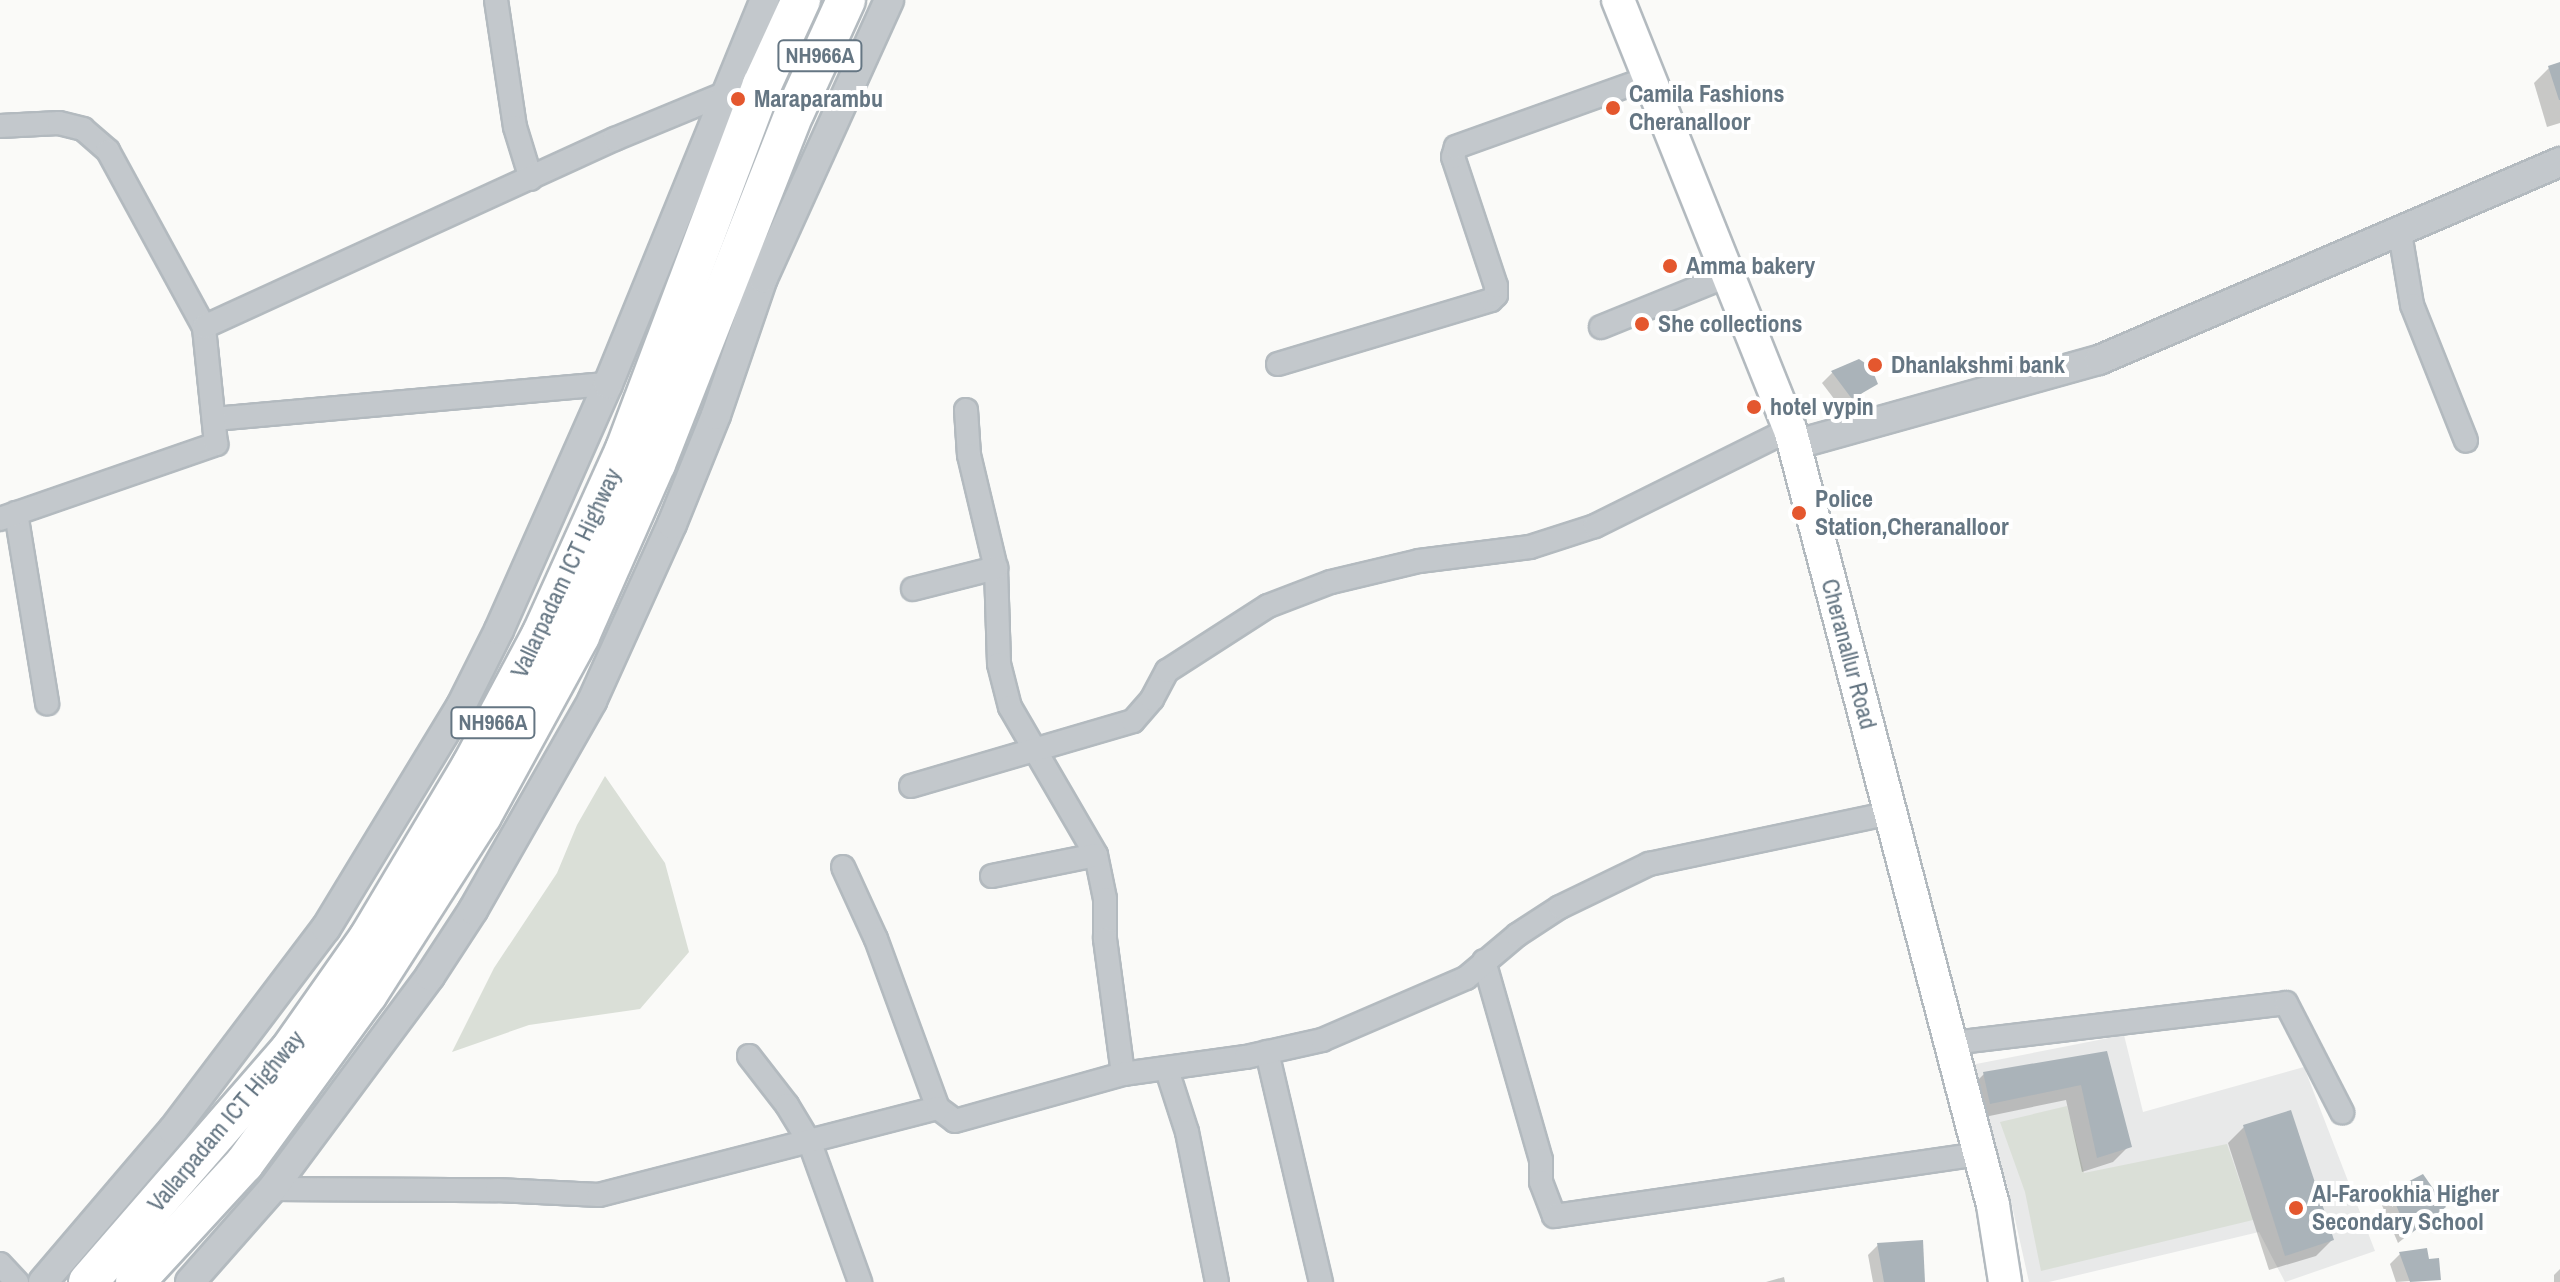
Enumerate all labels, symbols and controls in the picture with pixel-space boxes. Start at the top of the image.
road number: NH966A [776,38,864,74]
place label: Camila Fashions Cheranalloor [1629,80,1784,136]
place label: Maraparambu [754,85,883,113]
marker: Maraparambu [729,90,747,108]
marker: Camila Fashions Cheranalloor [1604,99,1622,117]
place label: Amma bakery [1686,252,1815,280]
marker: Amma bakery [1661,257,1679,275]
place label: She collections [1658,310,1802,338]
marker: She collections [1633,315,1651,333]
place label: Dhanlakshmi bank [1891,351,2065,379]
marker: Dhanlakshmi bank [1866,356,1884,374]
place label: hotel vypin [1770,393,1874,421]
marker: hotel vypin [1745,398,1763,416]
street label: Vallarpadam ICT Highway [505,463,627,683]
place label: Police Station,Cheranalloor [1815,485,2009,541]
marker: Police Station,Cheranalloor [1790,504,1808,522]
street label: Cheranallur Road [1815,576,1883,732]
road number: NH966A [449,705,537,741]
street label: Vallarpadam ICT Highway [142,1024,310,1218]
place label: Al-Farookhia Higher Secondary School [2312,1180,2499,1236]
marker: Al-Farookhia Higher Secondary School [2287,1199,2305,1217]

